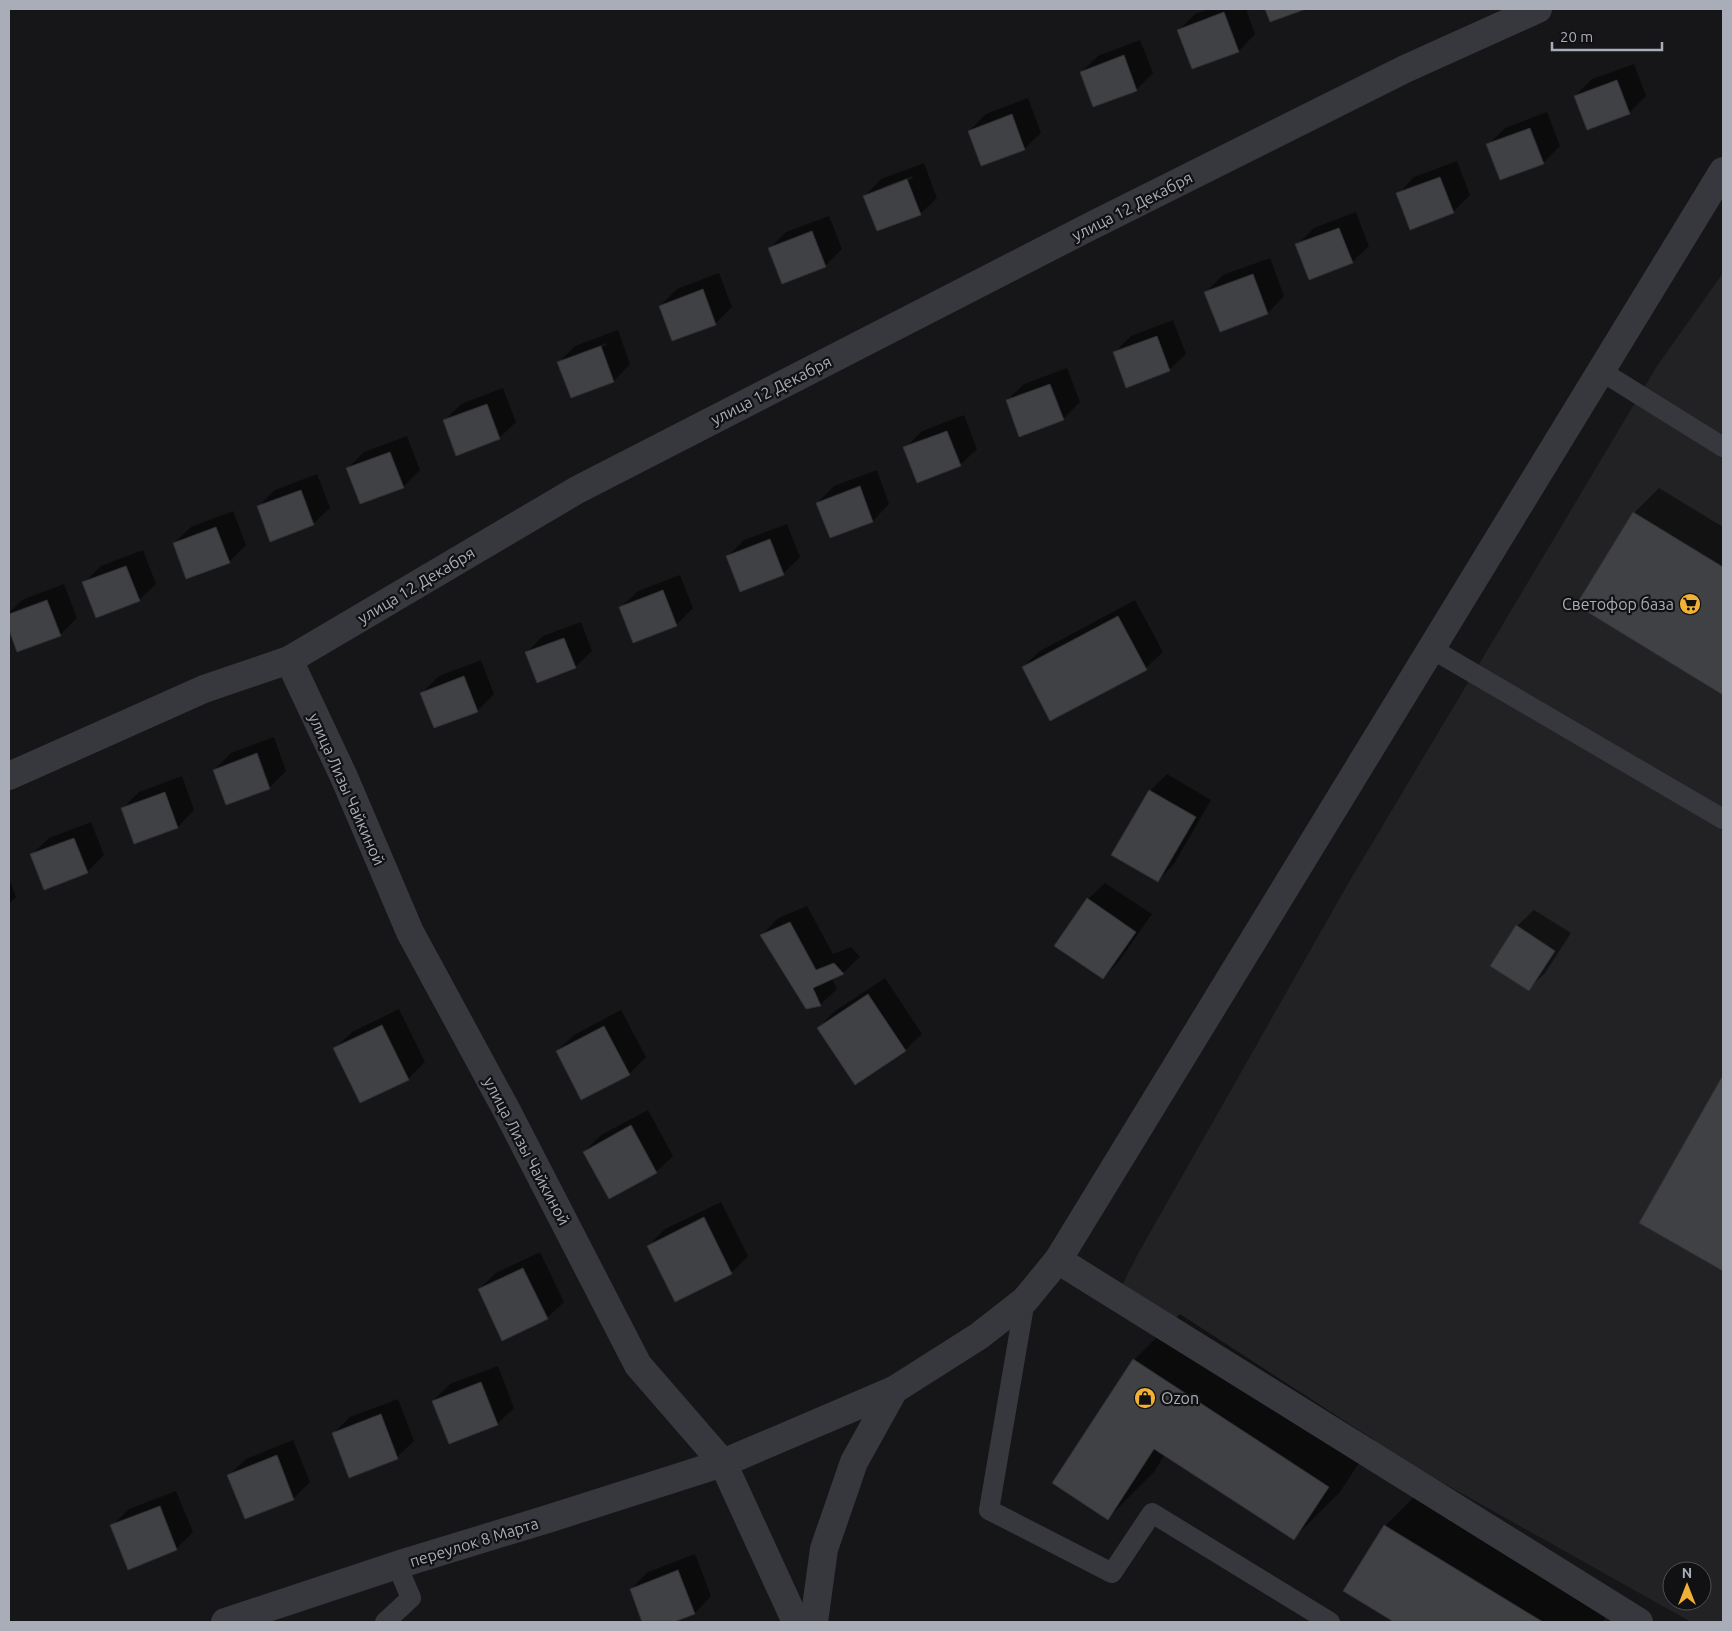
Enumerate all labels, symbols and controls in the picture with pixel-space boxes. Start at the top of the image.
scale bar [1552,20,1662,52]
text: 20 m [1560,28,1593,45]
street label: улица 12 Декабря [1069,168,1195,244]
street label: улица 12 Декабря [708,352,834,428]
street label: улица 12 Декабря [354,543,478,627]
supermarket icon: Светофор база [1678,592,1702,616]
place label: Светофор база [1562,595,1674,613]
street label: улица Лизы Чайкиной [305,710,389,868]
street label: улица Лизы Чайкиной [480,1074,574,1228]
shop icon: Ozon [1133,1386,1157,1410]
place label: Ozon [1161,1389,1199,1407]
street label: переулок 8 Марта [407,1514,541,1570]
north arrow [1662,1561,1712,1611]
text: N [1682,1565,1692,1581]

